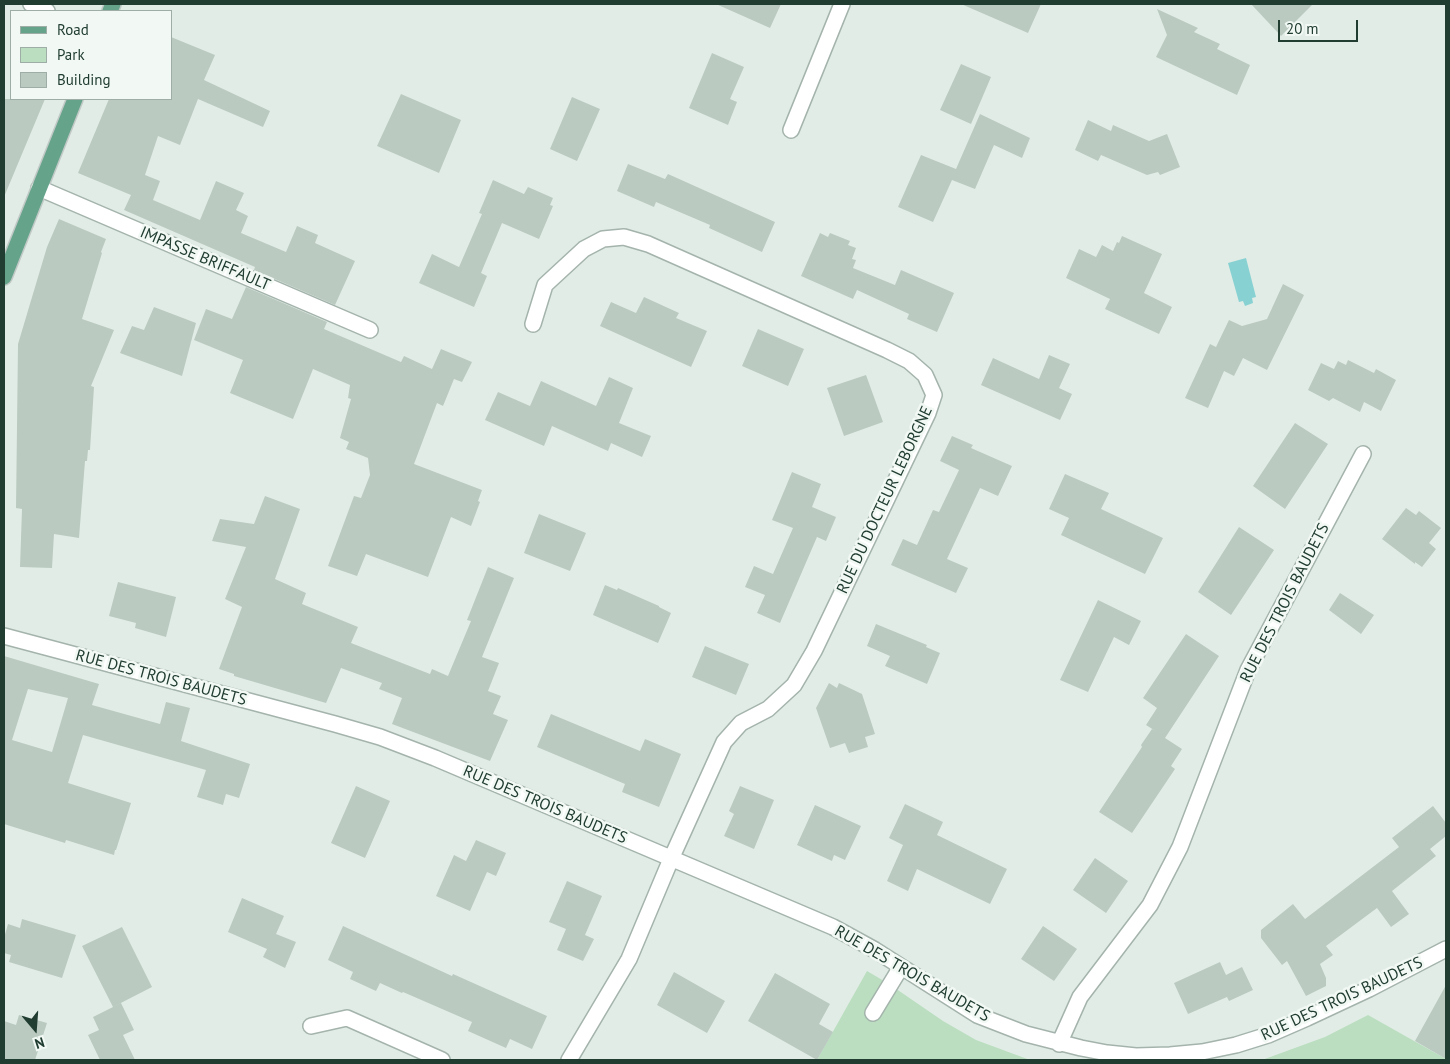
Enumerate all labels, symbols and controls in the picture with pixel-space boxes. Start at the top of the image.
legend [10,10,172,100]
scale bar [1280,10,1360,42]
text: 20 m [1286,19,1319,38]
text: Road [57,20,89,39]
text: Park [57,45,85,64]
text: Building [57,70,111,89]
street label: IMPASSE BRIFFAULT [137,223,273,295]
street label: RUE DU DOCTEUR LEBORGNE [833,403,937,597]
street label: RUE DES TROIS BAUDETS [1236,520,1334,686]
street label: RUE DES TROIS BAUDETS [73,646,249,710]
street label: RUE DES TROIS BAUDETS [460,762,630,848]
street label: RUE DES TROIS BAUDETS [831,922,993,1026]
street label: RUE DES TROIS BAUDETS [1258,953,1426,1045]
north arrow [10,1004,60,1054]
text: N [32,1033,47,1053]

